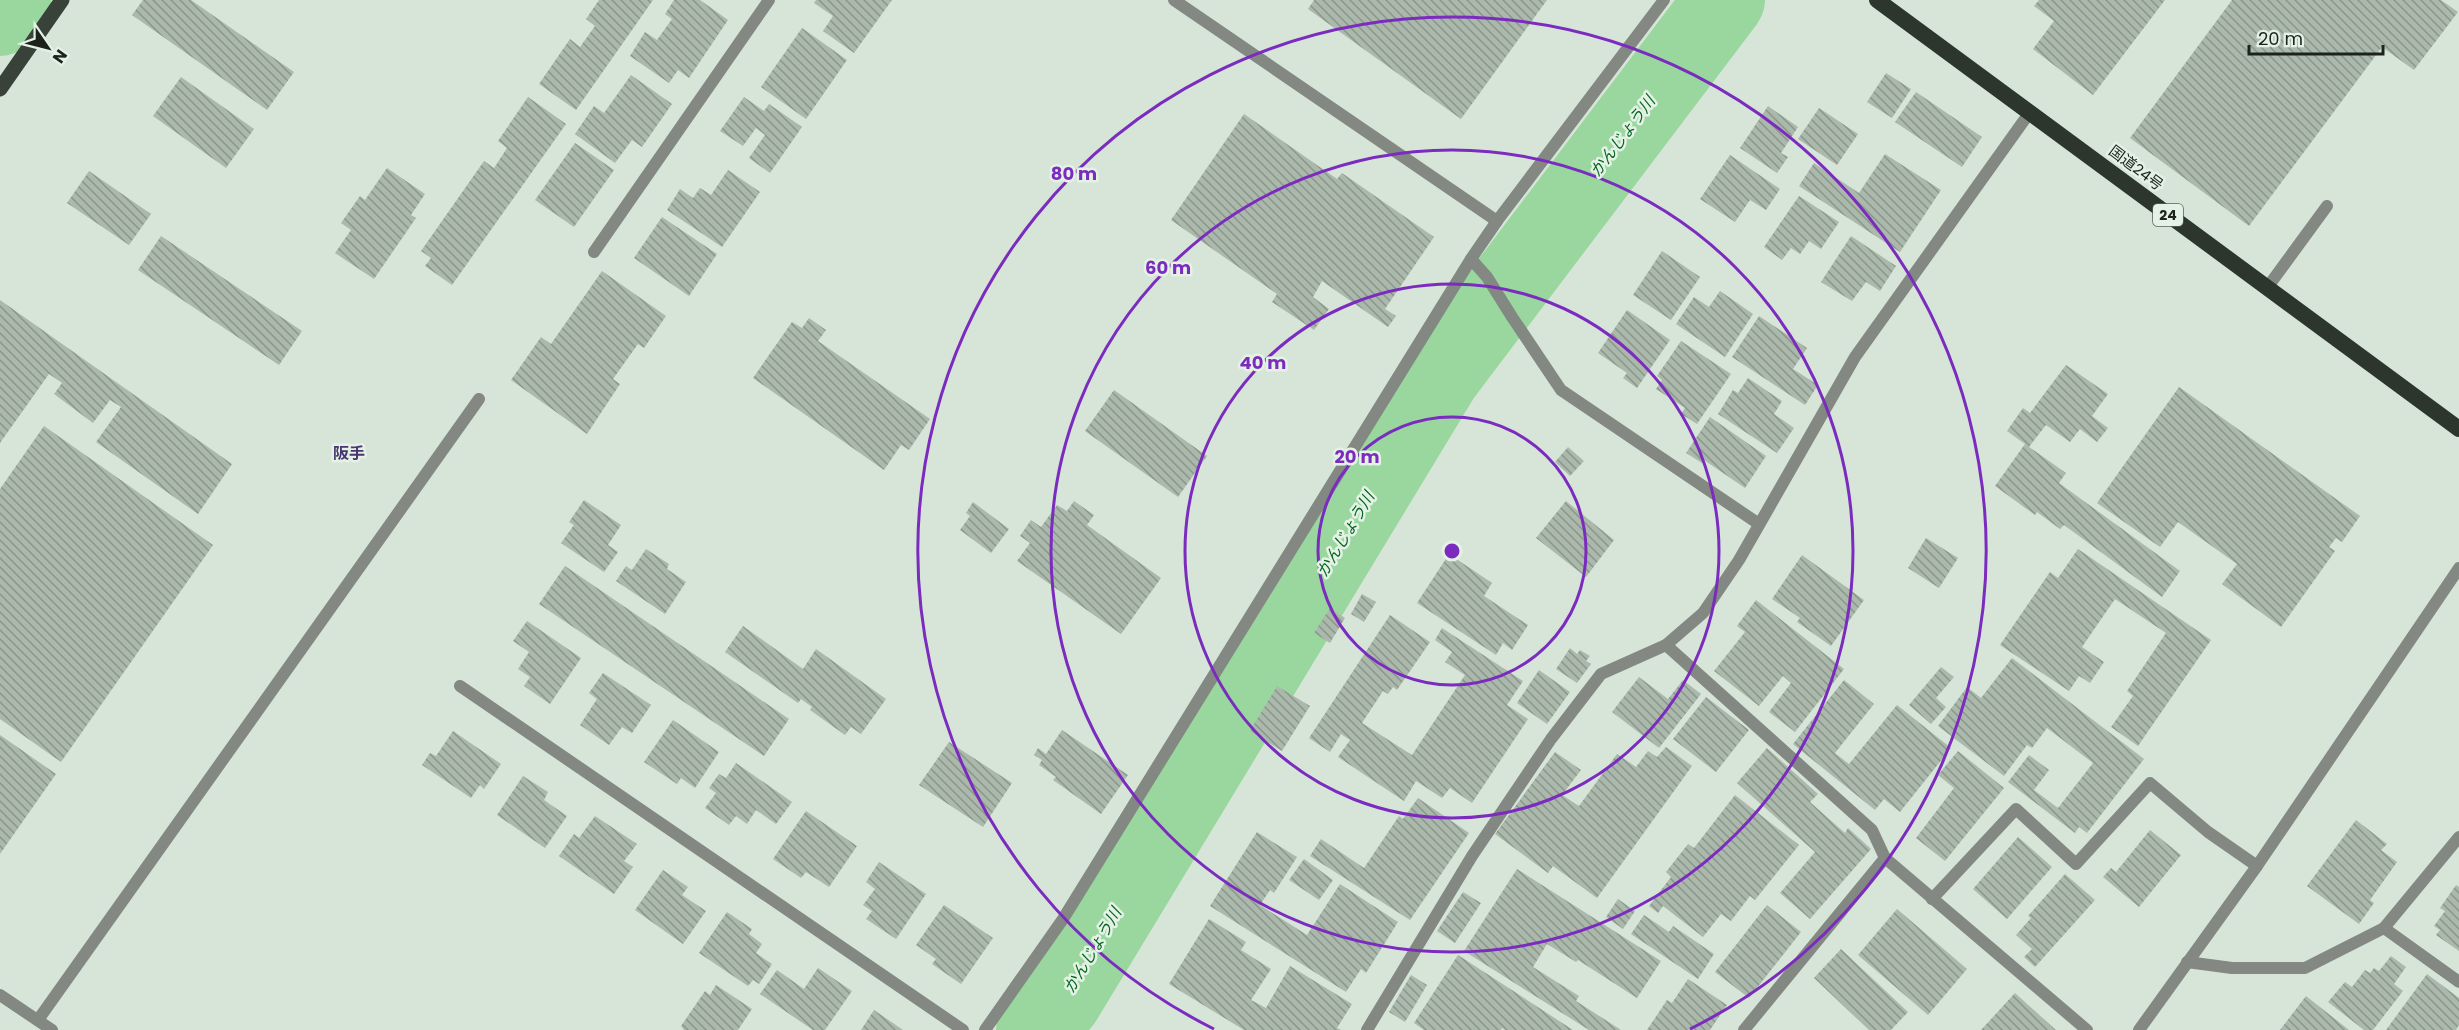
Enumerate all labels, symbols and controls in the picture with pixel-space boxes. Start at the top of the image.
north arrow [18,18,78,78]
scale bar [2249,18,2382,56]
text: 20 m [2258,26,2303,51]
text: N [47,45,73,68]
water label: かんじょう川 [1584,89,1662,182]
street label: 国道24号 [2105,140,2168,195]
text: 80 m [1051,161,1097,186]
road number: 24 [2153,204,2183,226]
text: 60 m [1145,255,1191,280]
text: 40 m [1240,350,1286,375]
district label: 阪手 [333,442,365,465]
text: 20 m [1335,444,1379,469]
water label: かんじょう川 [1311,485,1381,581]
centre of rings [1442,541,1462,561]
water label: かんじょう川 [1058,901,1128,997]

